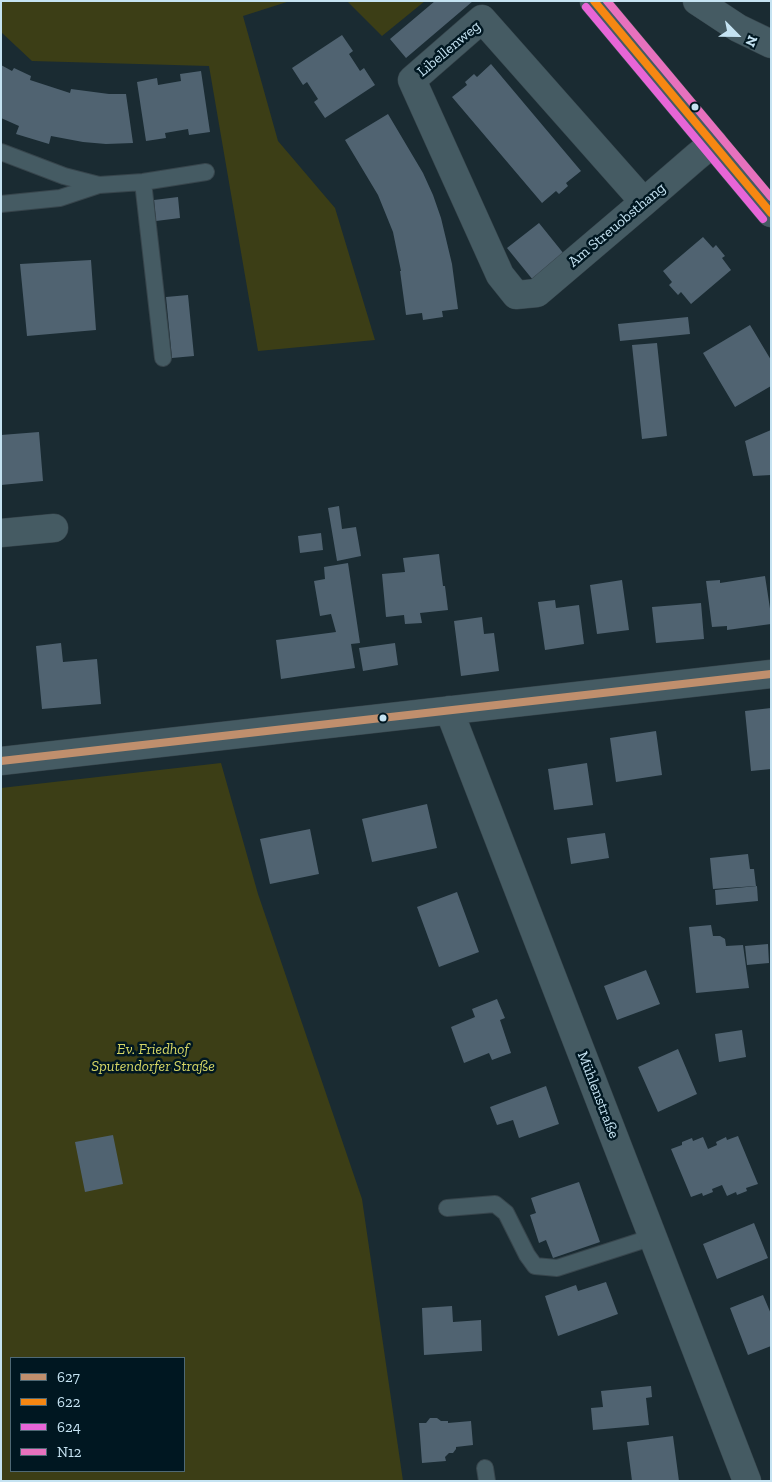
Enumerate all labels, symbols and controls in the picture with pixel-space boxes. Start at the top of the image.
north arrow [712,10,762,60]
street label: Libellenweg [414,17,484,81]
text: N [741,33,761,49]
unlabelled marker [690,102,700,112]
street label: Am Streuobsthang [565,179,669,271]
unlabelled marker [378,713,388,723]
park label: Ev. Friedhof Sputendorfer Straße [91,1041,215,1076]
street label: Mühlenstraße [573,1049,623,1141]
legend [10,1357,185,1472]
text: 627 [57,1368,80,1386]
text: 622 [57,1393,80,1411]
text: 624 [57,1418,81,1436]
text: N12 [57,1443,82,1461]

